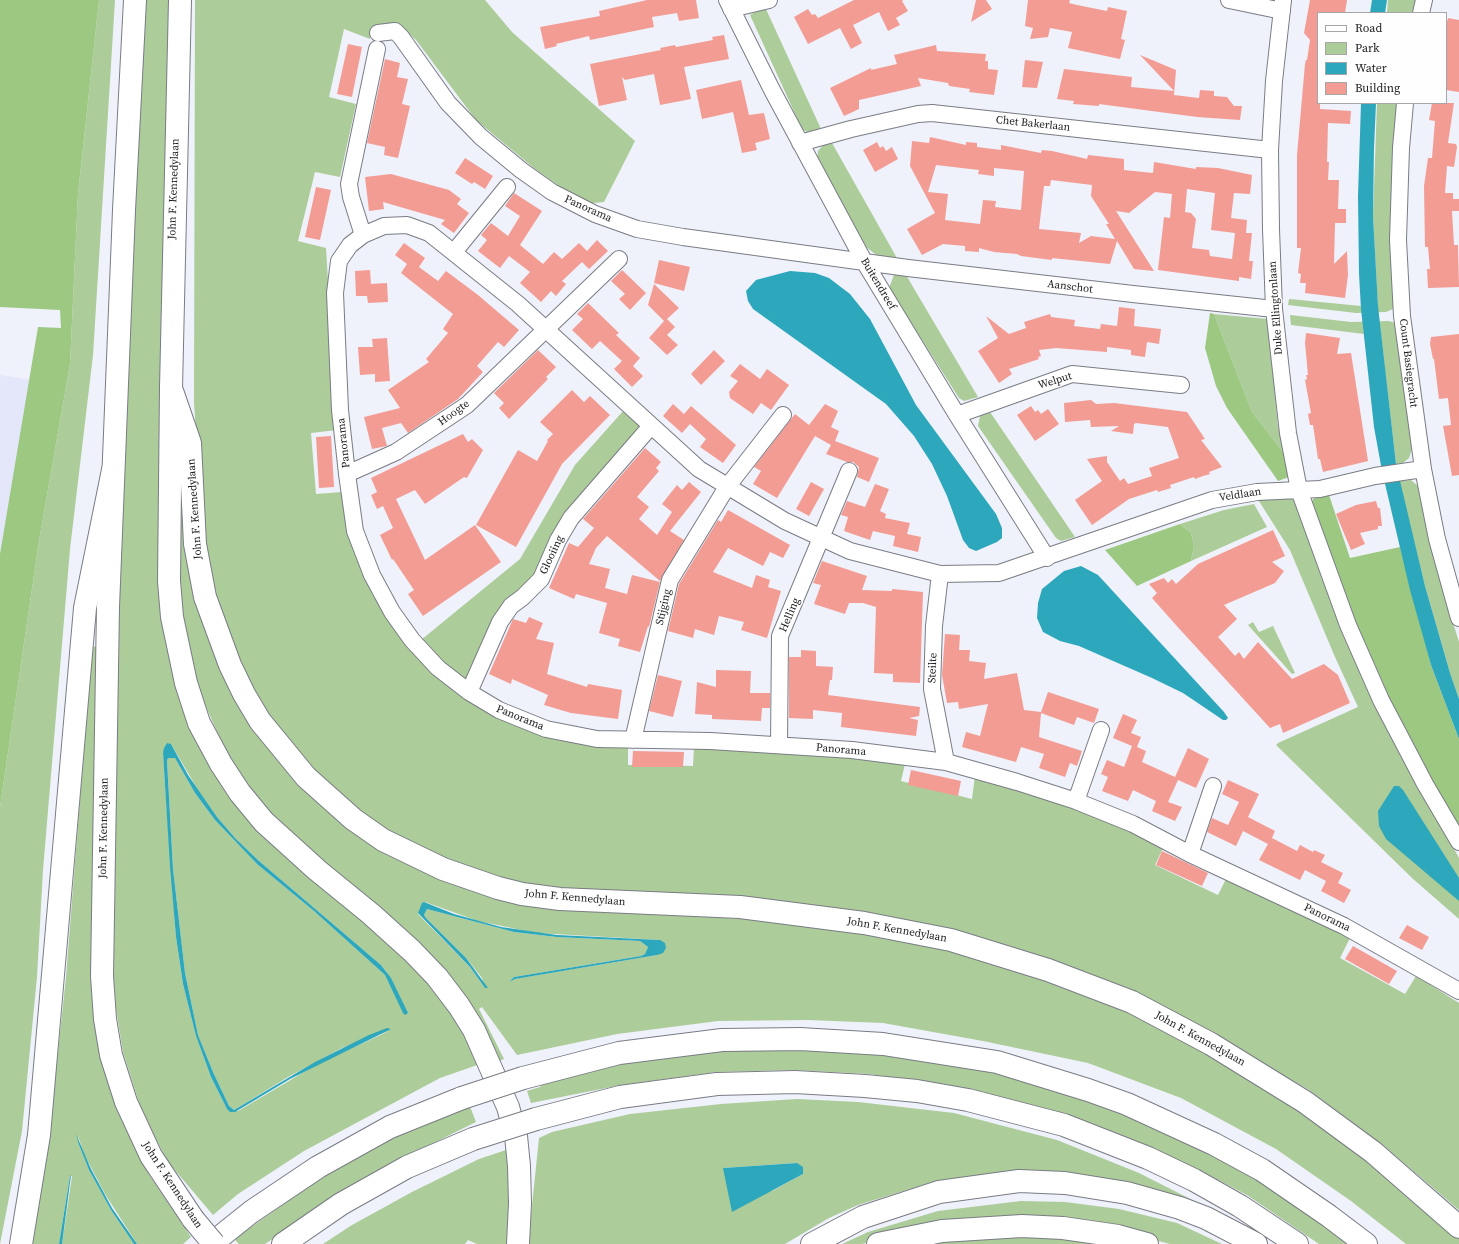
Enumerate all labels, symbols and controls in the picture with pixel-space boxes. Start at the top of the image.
legend [1317,12,1447,104]
text: Road [1355,20,1382,36]
text: Park [1355,40,1380,56]
text: Water [1355,60,1387,76]
text: Building [1355,80,1400,96]
street label: Chet Bakerlaan [995,114,1071,134]
street label: John F. Kennedylaan [166,138,182,240]
street label: Panorama [562,193,614,225]
street label: Buitendreef [857,256,899,312]
street label: Duke Ellingtonlaan [1266,261,1286,355]
street label: Aanschot [1047,278,1093,296]
street label: Count Basiegracht [1396,318,1420,408]
street label: Welput [1037,370,1073,392]
street label: Hoogte [436,397,472,429]
street label: Panorama [335,417,353,469]
street label: John F. Kennedylaan [185,458,205,560]
street label: Veldlaan [1218,485,1262,505]
street label: Glooiing [537,533,567,577]
street label: Stijging [653,588,675,626]
street label: Helling [777,596,803,634]
street label: Steilte [926,653,940,683]
street label: Panorama [494,702,546,734]
street label: Panorama [815,741,867,759]
street label: John F. Kennedylaan [97,777,111,879]
street label: John F. Kennedylaan [524,887,626,909]
street label: Panorama [1301,901,1353,935]
street label: John F. Kennedylaan [846,915,948,945]
street label: John F. Kennedylaan [1153,1009,1247,1069]
street label: John F. Kennedylaan [139,1139,205,1231]

